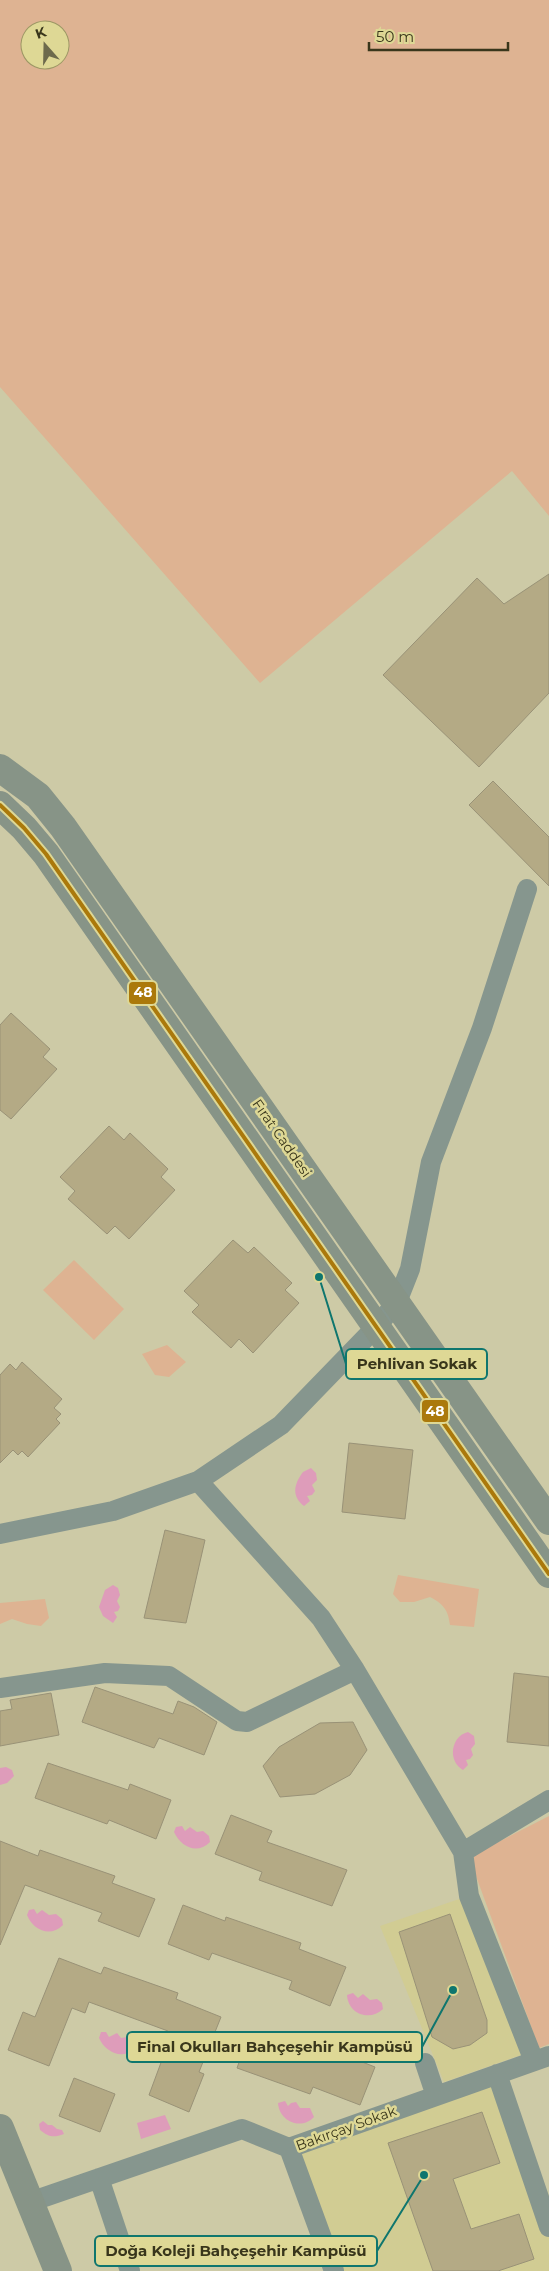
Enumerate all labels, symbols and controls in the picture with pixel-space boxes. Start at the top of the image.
north arrow [20,20,70,70]
scale bar [369,20,508,52]
text: K [33,22,49,43]
text: 50 m [376,27,414,46]
line badge: 48 [128,981,157,1005]
text: 48 [133,983,153,1001]
street label: Fırat Caddesi [248,1095,316,1181]
callout: Pehlivan Sokak [346,1349,487,1379]
text: Pehlivan Sokak [357,1354,477,1373]
line badge: 48 [421,1399,449,1423]
text: 48 [425,1402,445,1420]
callout: Final Okulları Bahçeşehir Kampüsü [127,2032,422,2062]
text: Final Okulları Bahçeşehir Kampüsü [137,2037,413,2056]
street label: Bakırçay Sokak [293,2101,399,2155]
callout: Doğa Koleji Bahçeşehir Kampüsü [95,2236,377,2266]
text: Doğa Koleji Bahçeşehir Kampüsü [105,2241,367,2260]

